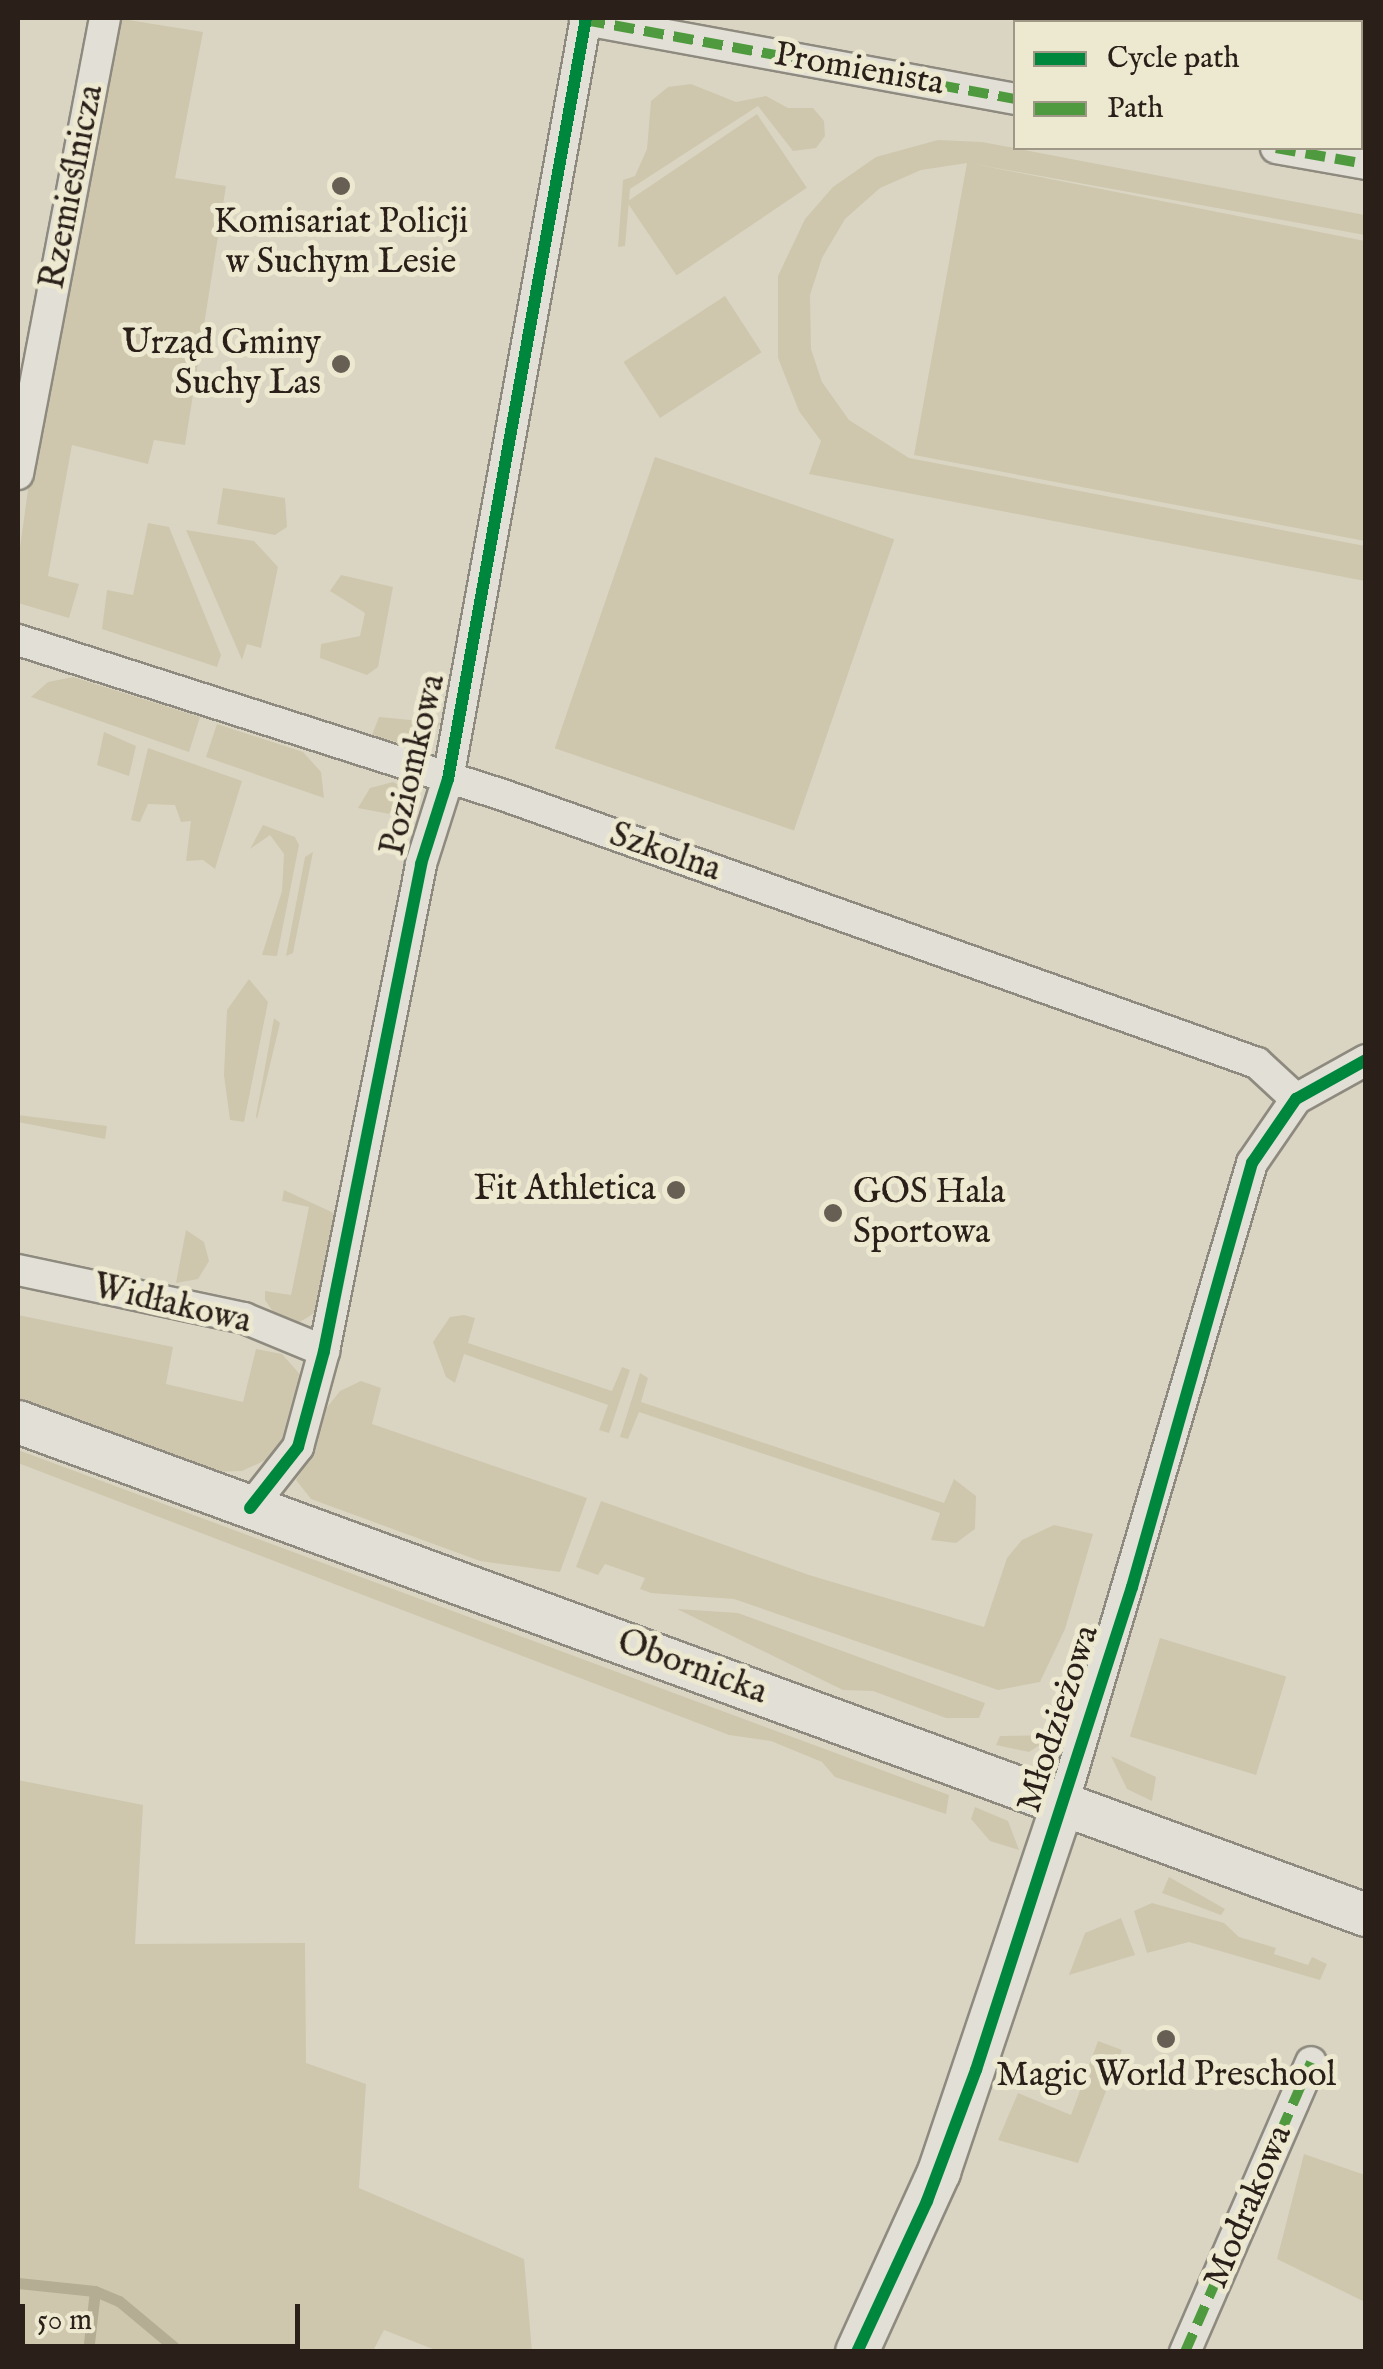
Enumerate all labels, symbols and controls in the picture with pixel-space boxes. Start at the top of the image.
legend [1013,20,1363,150]
street label: Promienista [771,34,947,106]
text: Cycle path [1107,40,1240,78]
street label: Rzemieślnicza [33,81,113,293]
text: Path [1107,90,1163,128]
marker: Komisariat Policji w Suchym Lesie [330,175,352,197]
place label: Komisariat Policji w Suchym Lesie [214,202,468,284]
place label: Urząd Gminy Suchy Las [122,323,321,405]
marker: Urząd Gminy Suchy Las [330,353,352,375]
street label: Poziomkowa [373,670,455,860]
street label: Szkolna [604,814,726,892]
place label: Fit Athletica [474,1169,656,1211]
place label: GOS Hala Sportowa [853,1172,1005,1254]
marker: Fit Athletica [665,1179,687,1201]
marker: GOS Hala Sportowa [822,1202,844,1224]
street label: Widłakowa [89,1266,255,1344]
street label: Młodzieżowa [1009,1620,1109,1818]
street label: Obornicka [611,1622,773,1714]
marker: Magic World Preschool [1155,2028,1177,2050]
place label: Magic World Preschool [996,2055,1336,2097]
street label: Modrakowa [1196,2119,1302,2295]
scale bar [25,2284,305,2346]
text: 50 m [37,2302,92,2340]

